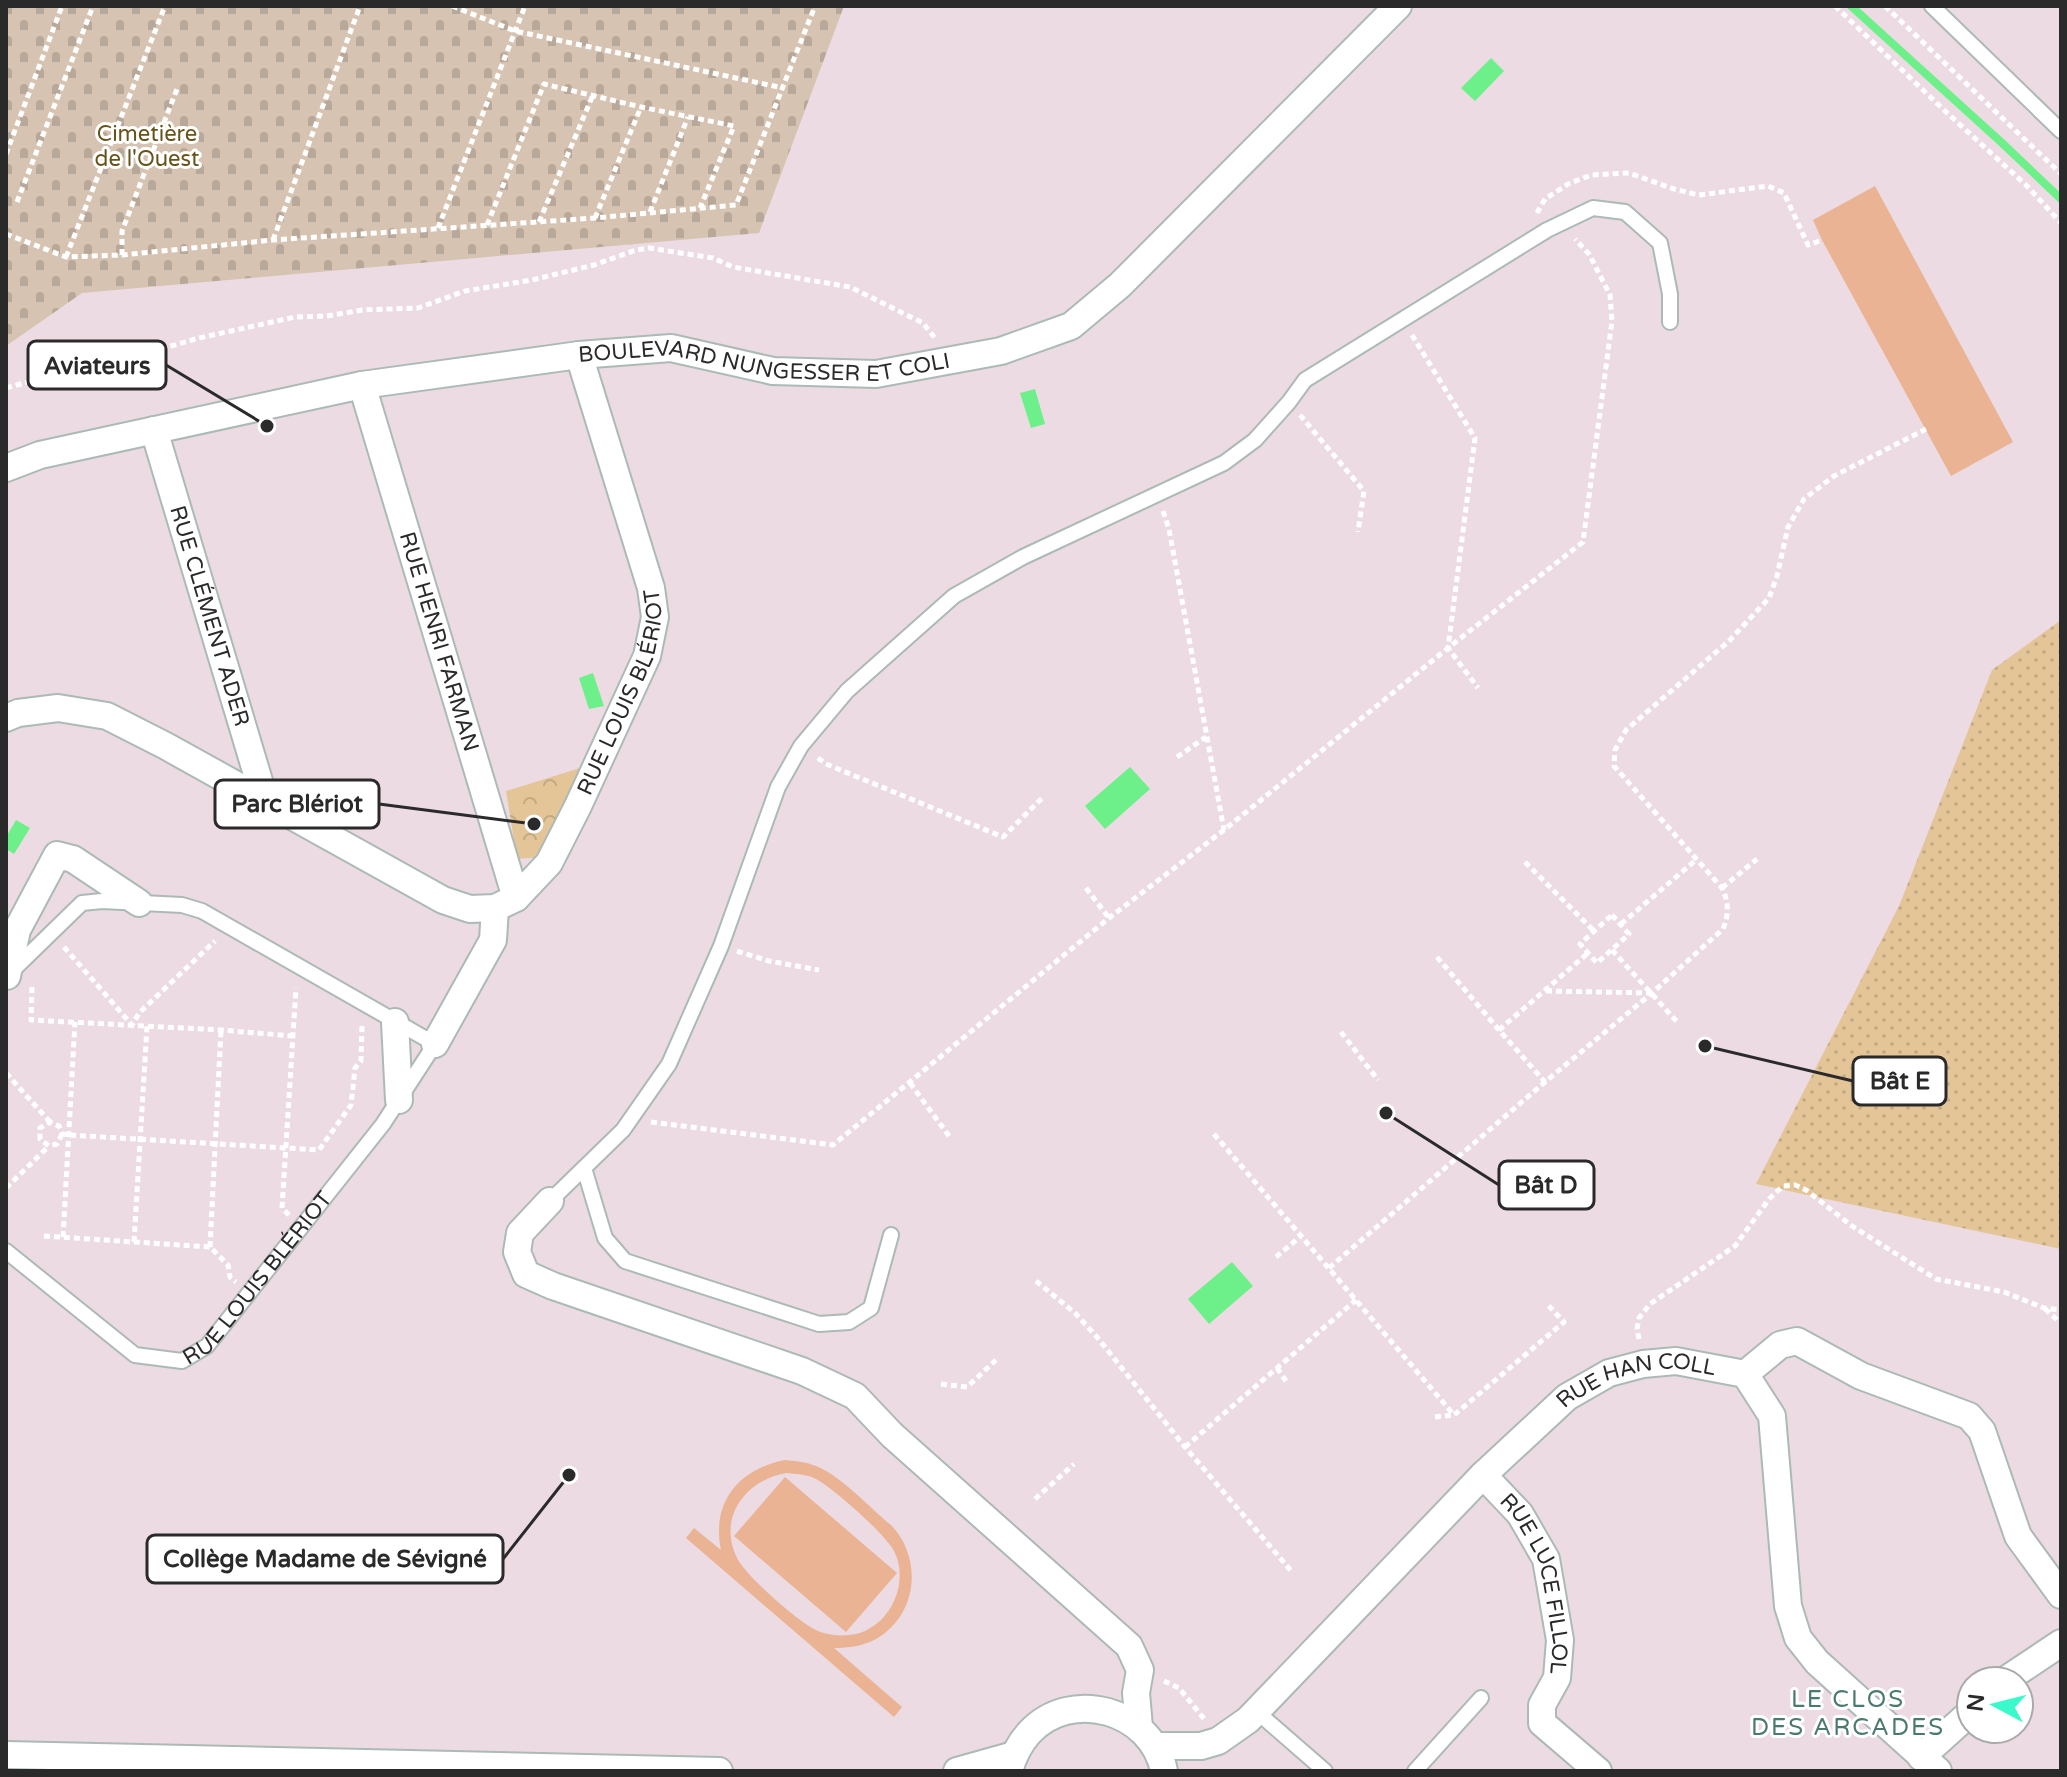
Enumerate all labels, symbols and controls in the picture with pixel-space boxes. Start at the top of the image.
park label: Cimetière de l'Ouest [95,121,199,172]
street label: BOULEVARD NUNGESSER ET COLI [577,335,952,387]
callout: Aviateurs [28,341,166,389]
text: Aviateurs [44,352,150,381]
street label: RUE CLÉMENT ADER [164,502,255,729]
street label: RUE HENRI FARMAN [394,529,484,755]
street label: RUE LOUIS BLÉRIOT [572,587,668,799]
callout: Parc Blériot [215,780,379,828]
text: Parc Blériot [231,790,364,819]
callout: Bât E [1853,1057,1946,1105]
text: Bât E [1870,1067,1930,1096]
callout: Bât D [1499,1161,1594,1209]
text: Bât D [1514,1171,1578,1200]
street label: RUE LOUIS BLÉRIOT [178,1186,338,1371]
street label: RUE HAN COLL [1551,1348,1718,1413]
street label: RUE LUCE FILLOL [1494,1488,1573,1675]
callout: Collège Madame de Sévigné [147,1535,503,1583]
text: Collège Madame de Sévigné [163,1545,487,1574]
north arrow [1955,1665,2035,1745]
district label: LE CLOS DES ARCADES [1751,1685,1945,1742]
text: N [1962,1692,1990,1713]

